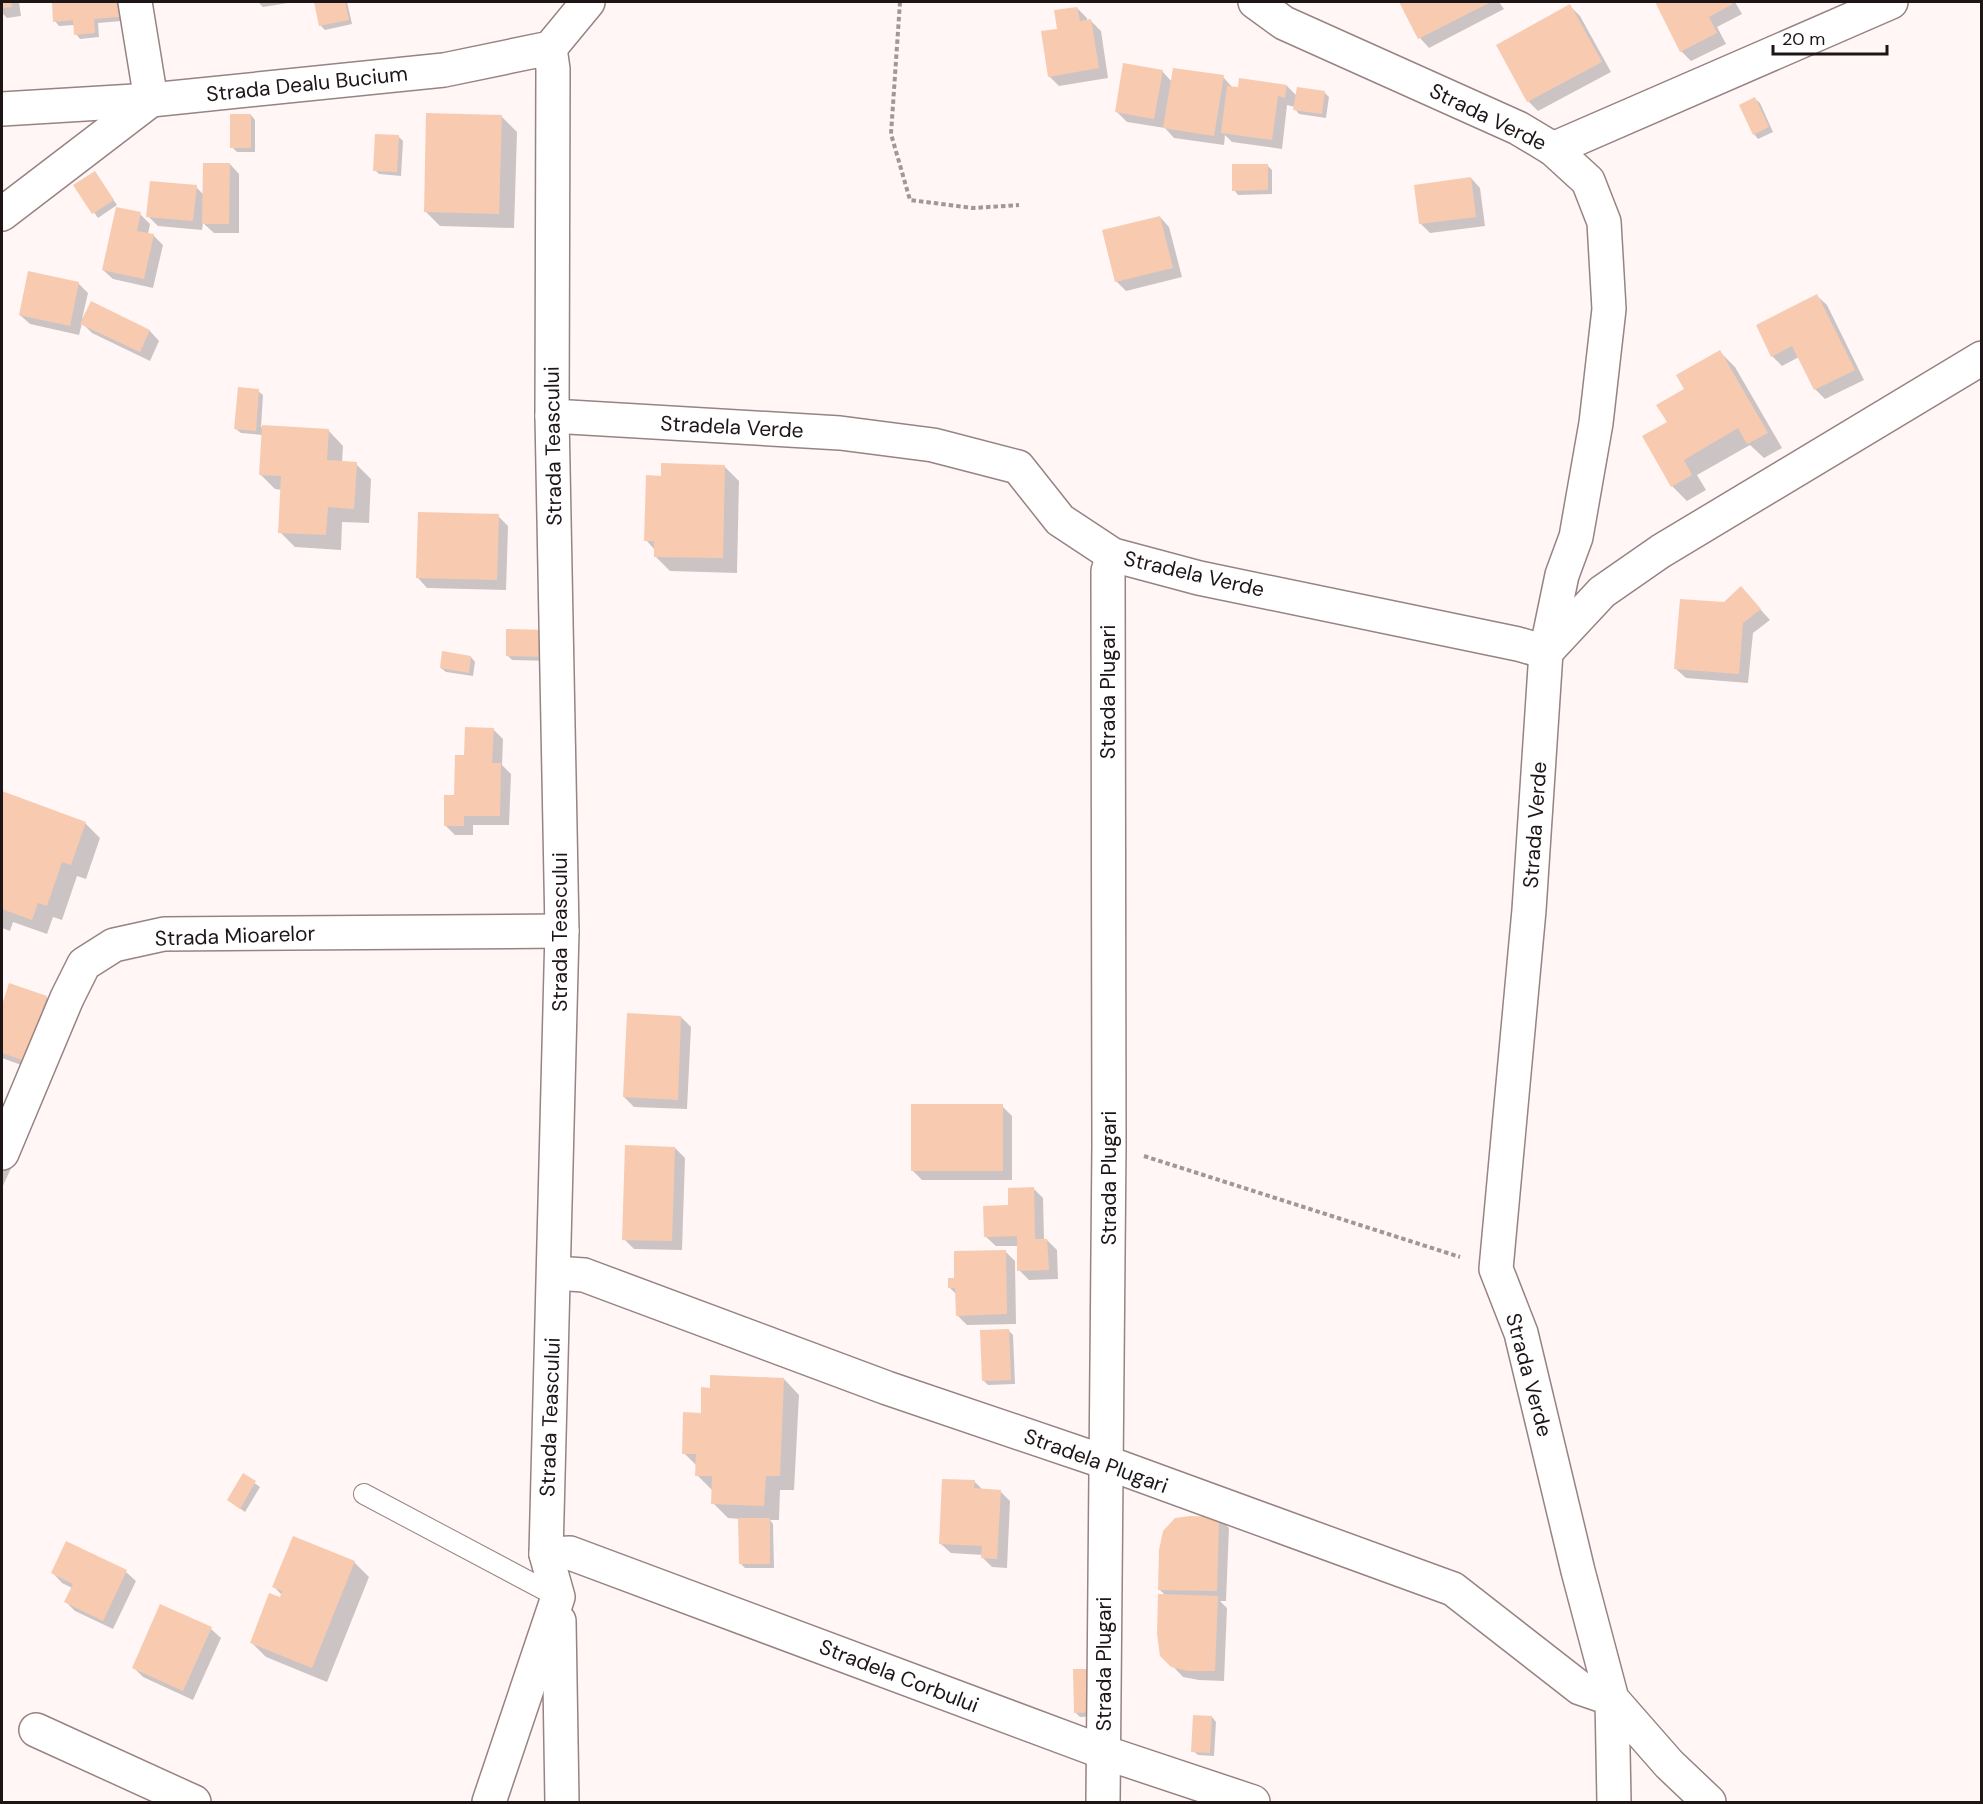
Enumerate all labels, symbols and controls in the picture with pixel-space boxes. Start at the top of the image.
scale bar [1773,18,1887,56]
text: 20 m [1782,27,1825,51]
street label: Strada Dealu Bucium [205,59,409,109]
street label: Strada Verde [1425,77,1551,157]
street label: Strada Teascului [538,366,568,526]
street label: Stradela Verde [660,409,804,445]
street label: Stradela Verde [1121,544,1267,604]
street label: Strada Plugari [1094,625,1122,759]
street label: Strada Verde [1517,761,1553,889]
street label: Strada Teascului [546,852,574,1012]
street label: Strada Mioarelor [154,919,316,953]
street label: Strada Plugari [1095,1111,1123,1245]
street label: Strada Verde [1499,1310,1559,1440]
street label: Strada Teascului [533,1337,567,1497]
street label: Stradela Plugari [1020,1422,1172,1500]
street label: Strada Plugari [1090,1597,1118,1731]
street label: Stradela Corbului [815,1633,983,1719]

